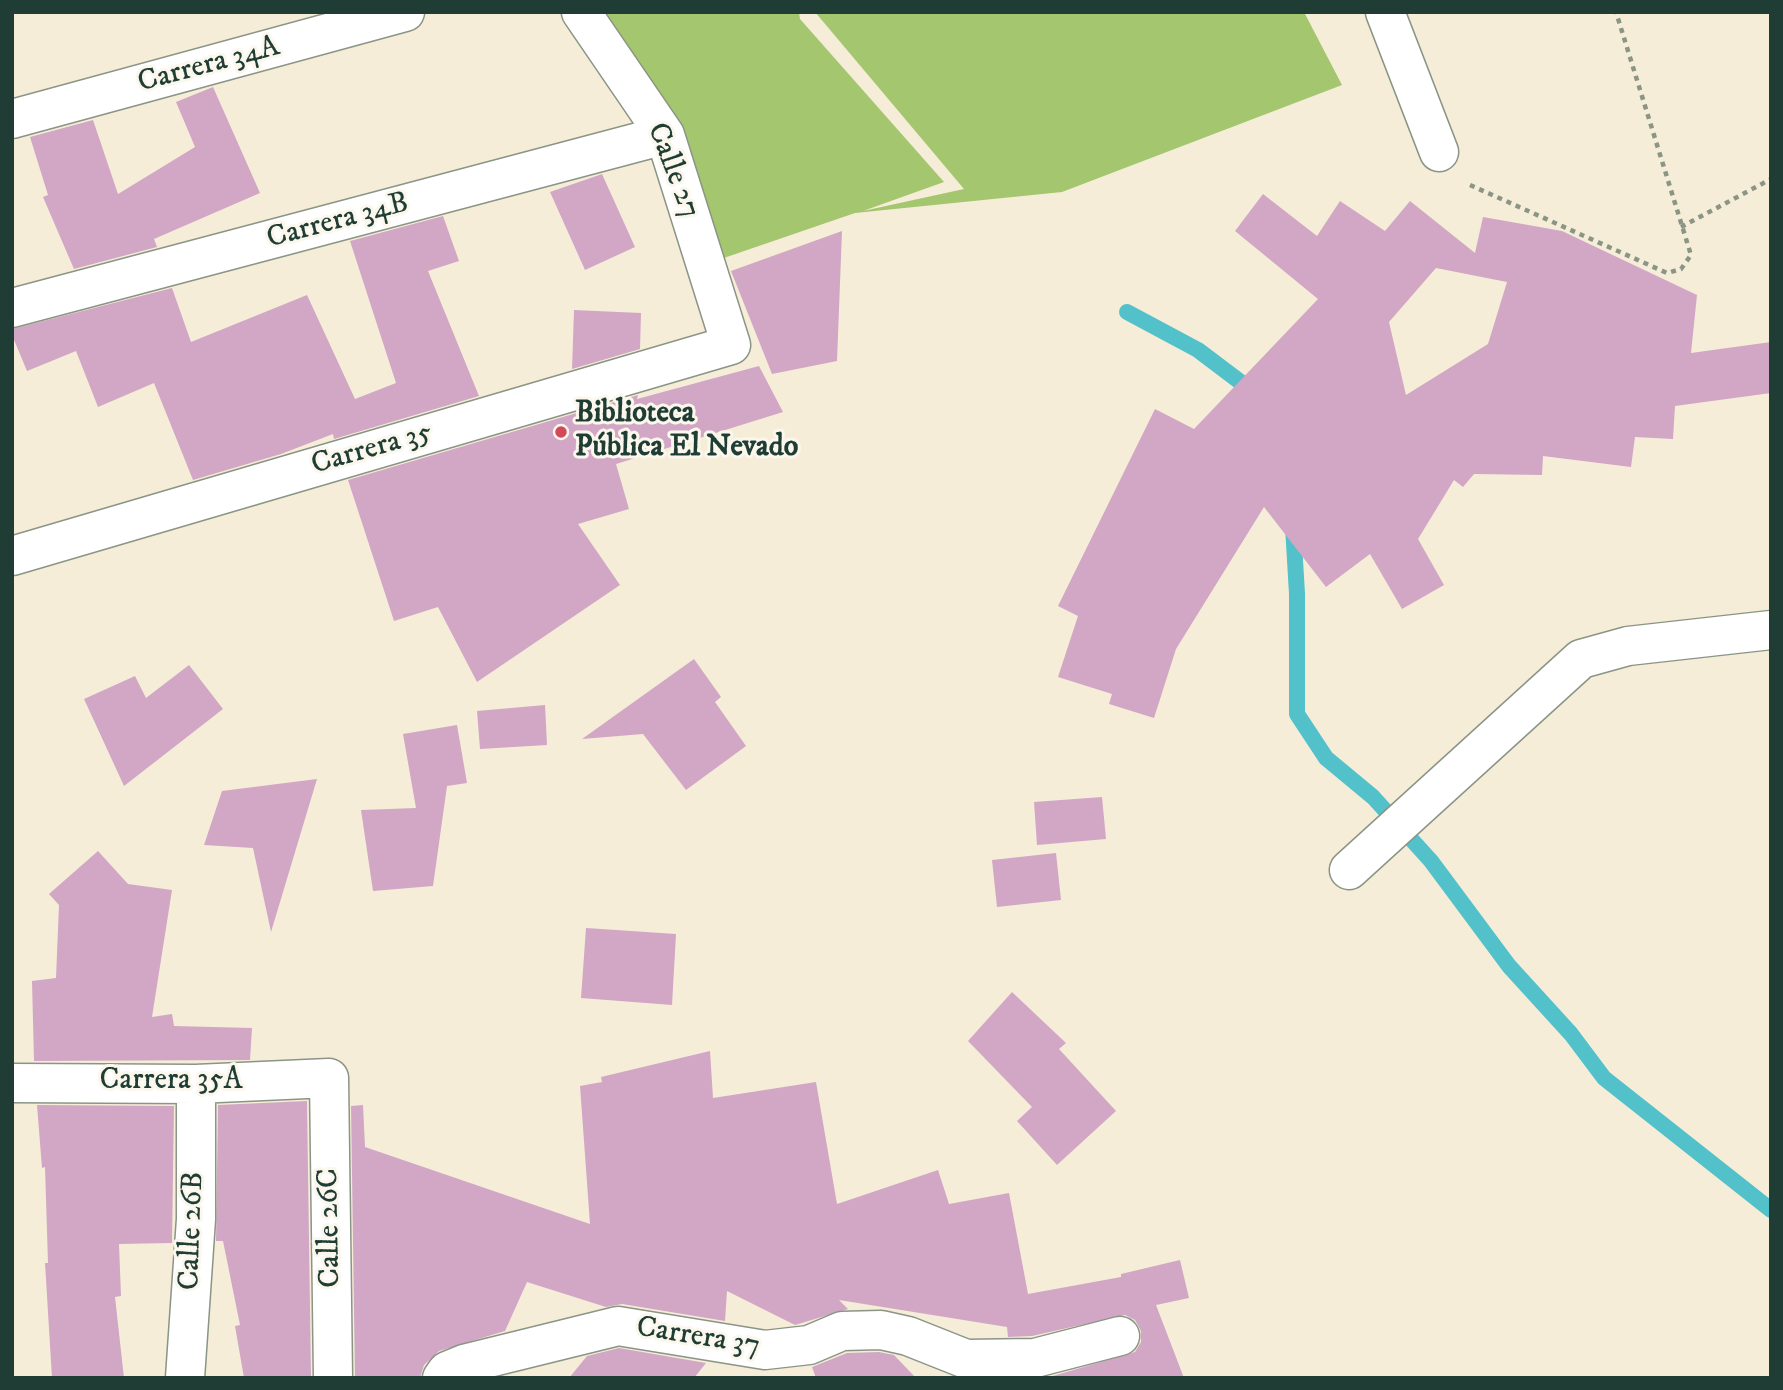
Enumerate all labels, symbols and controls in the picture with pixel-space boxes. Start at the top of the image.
street label: Carrera 34A [134,30,284,102]
street label: Calle 27 [637,118,707,224]
street label: Carrera 34B [263,186,413,258]
place label: Biblioteca Pública El Nevado [575,397,798,467]
street label: Carrera 35 [307,416,437,484]
marker: Biblioteca Pública El Nevado [553,424,569,440]
street label: Carrera 35A [100,1064,242,1100]
street label: Calle 26C [312,1168,350,1288]
street label: Calle 26B [173,1171,213,1291]
street label: Carrera 37 [634,1310,762,1366]

